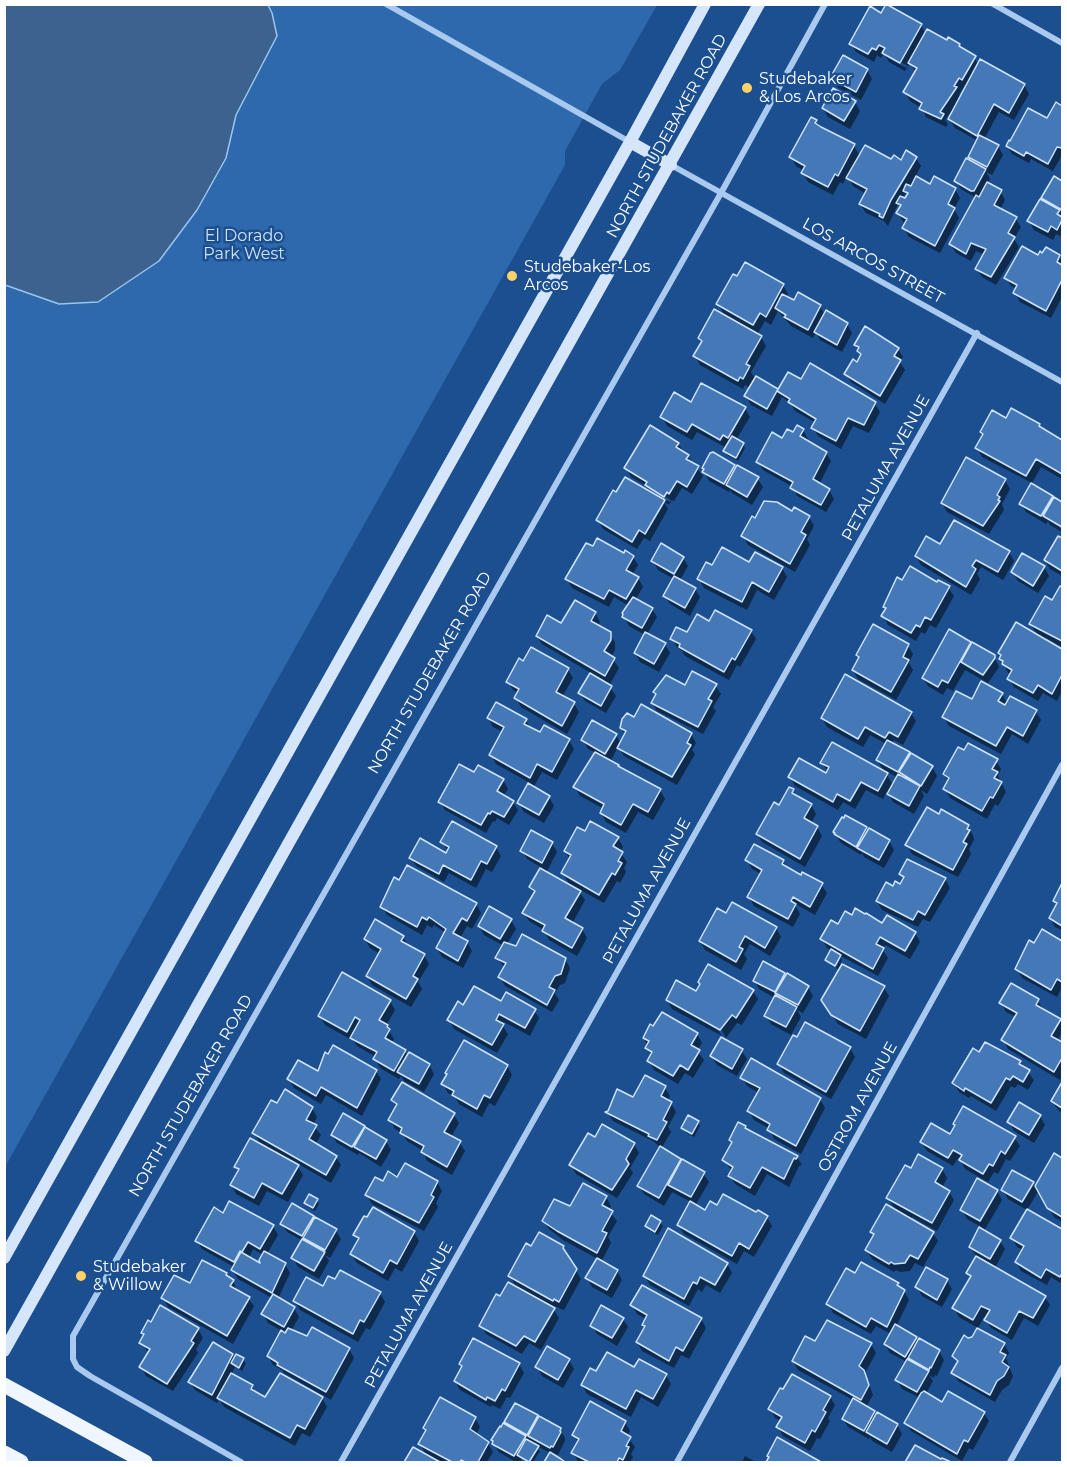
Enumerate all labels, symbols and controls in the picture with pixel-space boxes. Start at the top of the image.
street label: NORTH STUDEBAKER ROAD [603,31,731,241]
place label: Studebaker & Los Arcos [759,69,852,107]
marker: Studebaker & Los Arcos [740,81,754,95]
street label: LOS ARCOS STREET [799,214,947,308]
park label: El Dorado Park West [203,226,285,264]
place label: Studebaker-Los Arcos [524,257,650,295]
marker: Studebaker-Los Arcos [505,269,519,283]
street label: PETALUMA AVENUE [838,392,934,544]
street label: NORTH STUDEBAKER ROAD [364,568,496,778]
street label: PETALUMA AVENUE [599,815,695,967]
street label: NORTH STUDEBAKER ROAD [125,991,257,1201]
street label: OSTROM AVENUE [814,1039,902,1175]
street label: PETALUMA AVENUE [361,1239,457,1391]
place label: Studebaker & Willow [93,1257,186,1295]
marker: Studebaker & Willow [74,1269,88,1283]

